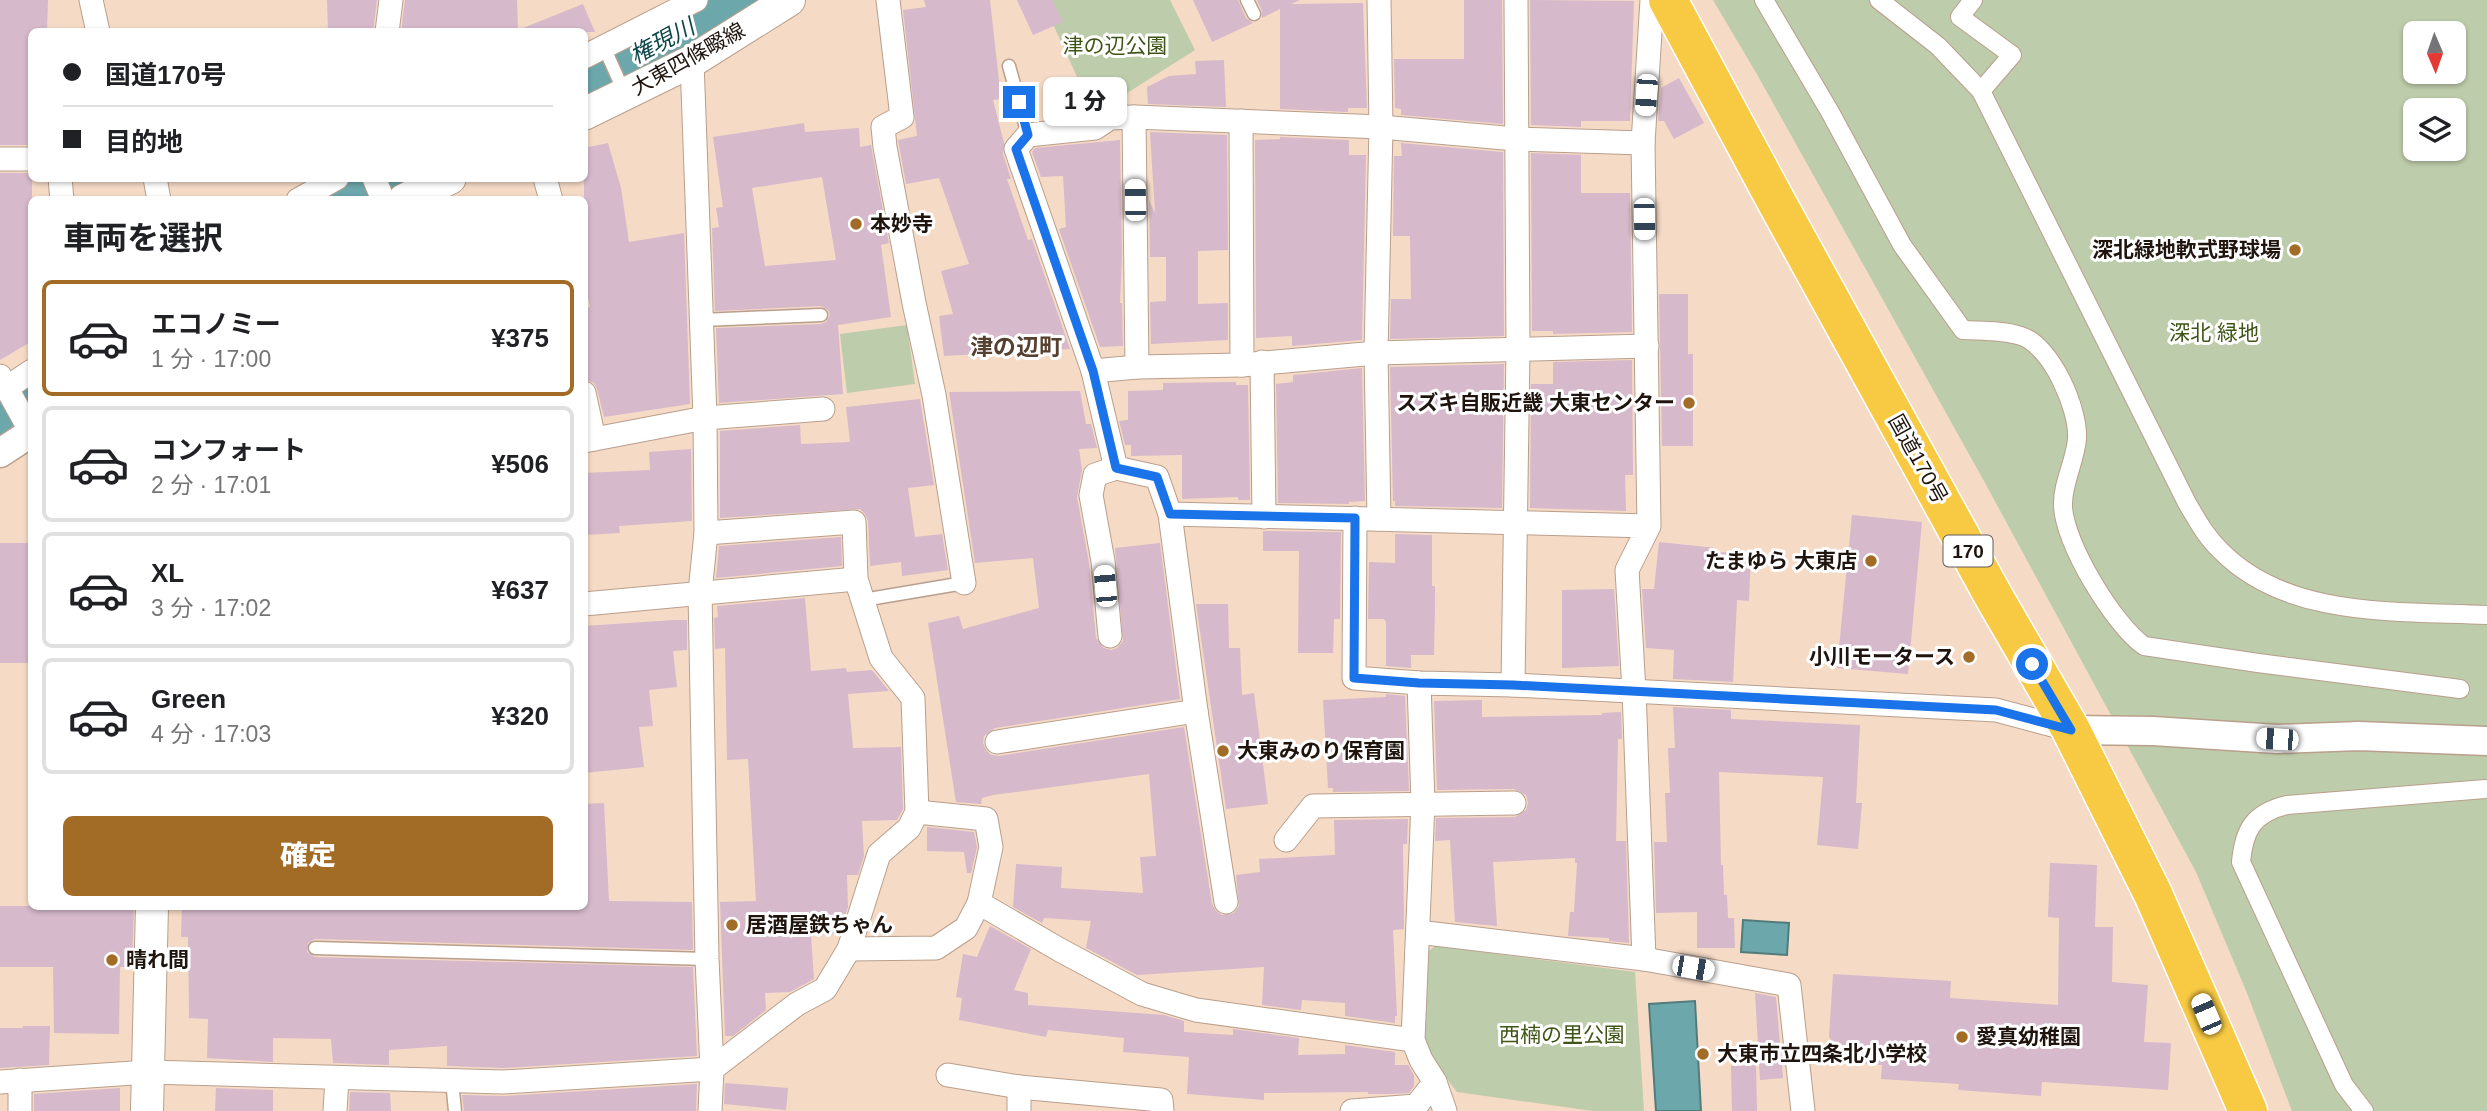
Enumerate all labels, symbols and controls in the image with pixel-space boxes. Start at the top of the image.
water label: 権現川 [625,12,701,69]
street label: 大東四條畷線 [627,18,748,99]
north arrow [2403,21,2466,84]
map controls [2403,21,2466,161]
park label: 津の辺公園 [1063,34,1168,57]
text: 国道170号 [105,60,226,90]
car [1635,73,1658,117]
callout: 1 分 [1044,78,1128,126]
route end [1003,86,1035,118]
text: 1 分 [1064,88,1106,114]
button: layers [2403,98,2466,161]
text: 目的地 [105,127,183,157]
car [1125,179,1146,221]
car [1634,198,1655,240]
place label: 本妙寺 [870,212,933,235]
marker: 本妙寺 [848,216,864,232]
text: 車両を選択 [63,220,223,256]
place label: 深北緑地軟式野球場 [2092,238,2281,261]
marker: 深北緑地軟式野球場 [2287,242,2303,258]
icon: car [67,307,130,370]
text: エコノミー [151,309,281,339]
park label: 深北 緑地 [2169,321,2259,344]
text: ¥375 [491,323,549,353]
district label: 津の辺町 [970,334,1062,360]
text: 1 分 · 17:00 [151,346,271,372]
place label: スズキ自販近畿 大東センター [1396,391,1675,414]
marker: スズキ自販近畿 大東センター [1681,395,1697,411]
street label: 国道170号 [1885,410,1952,507]
icon: car [67,433,130,496]
text: コンフォート [151,435,306,465]
text: ¥506 [491,449,549,479]
text: 2 分 · 17:01 [151,472,271,498]
road number: 170 [1944,536,1993,566]
place label: たまゆら 大東店 [1705,549,1857,572]
marker: たまゆら 大東店 [1863,553,1879,569]
text: XL [151,558,184,588]
icon: car [67,559,130,622]
car [1093,564,1118,608]
text: ¥637 [491,575,549,605]
text: 3 分 · 17:02 [151,595,271,621]
place label: 小川モータース [1809,645,1955,668]
route start [2016,648,2048,680]
marker: 小川モータース [1961,649,1977,665]
text: Green [151,684,226,714]
icon: car [67,685,130,748]
text: ¥320 [491,701,549,731]
text: 4 分 · 17:03 [151,721,271,747]
car [2256,727,2299,751]
place label: 大東みのり保育園 [1237,739,1405,762]
marker: 大東みのり保育園 [1215,743,1231,759]
button: 確定 [63,816,553,896]
place label: 居酒屋鉄ちゃん [746,913,893,936]
marker: 居酒屋鉄ちゃん [724,917,740,933]
place label: 晴れ間 [126,948,189,971]
marker: 晴れ間 [104,952,120,968]
car [1671,954,1716,982]
car [2189,991,2224,1037]
park label: 西楠の里公園 [1499,1023,1625,1046]
place label: 愛真幼稚園 [1976,1025,2081,1048]
marker: 愛真幼稚園 [1954,1029,1970,1045]
place label: 大東市立四条北小学校 [1717,1042,1927,1065]
marker: 大東市立四条北小学校 [1695,1046,1711,1062]

